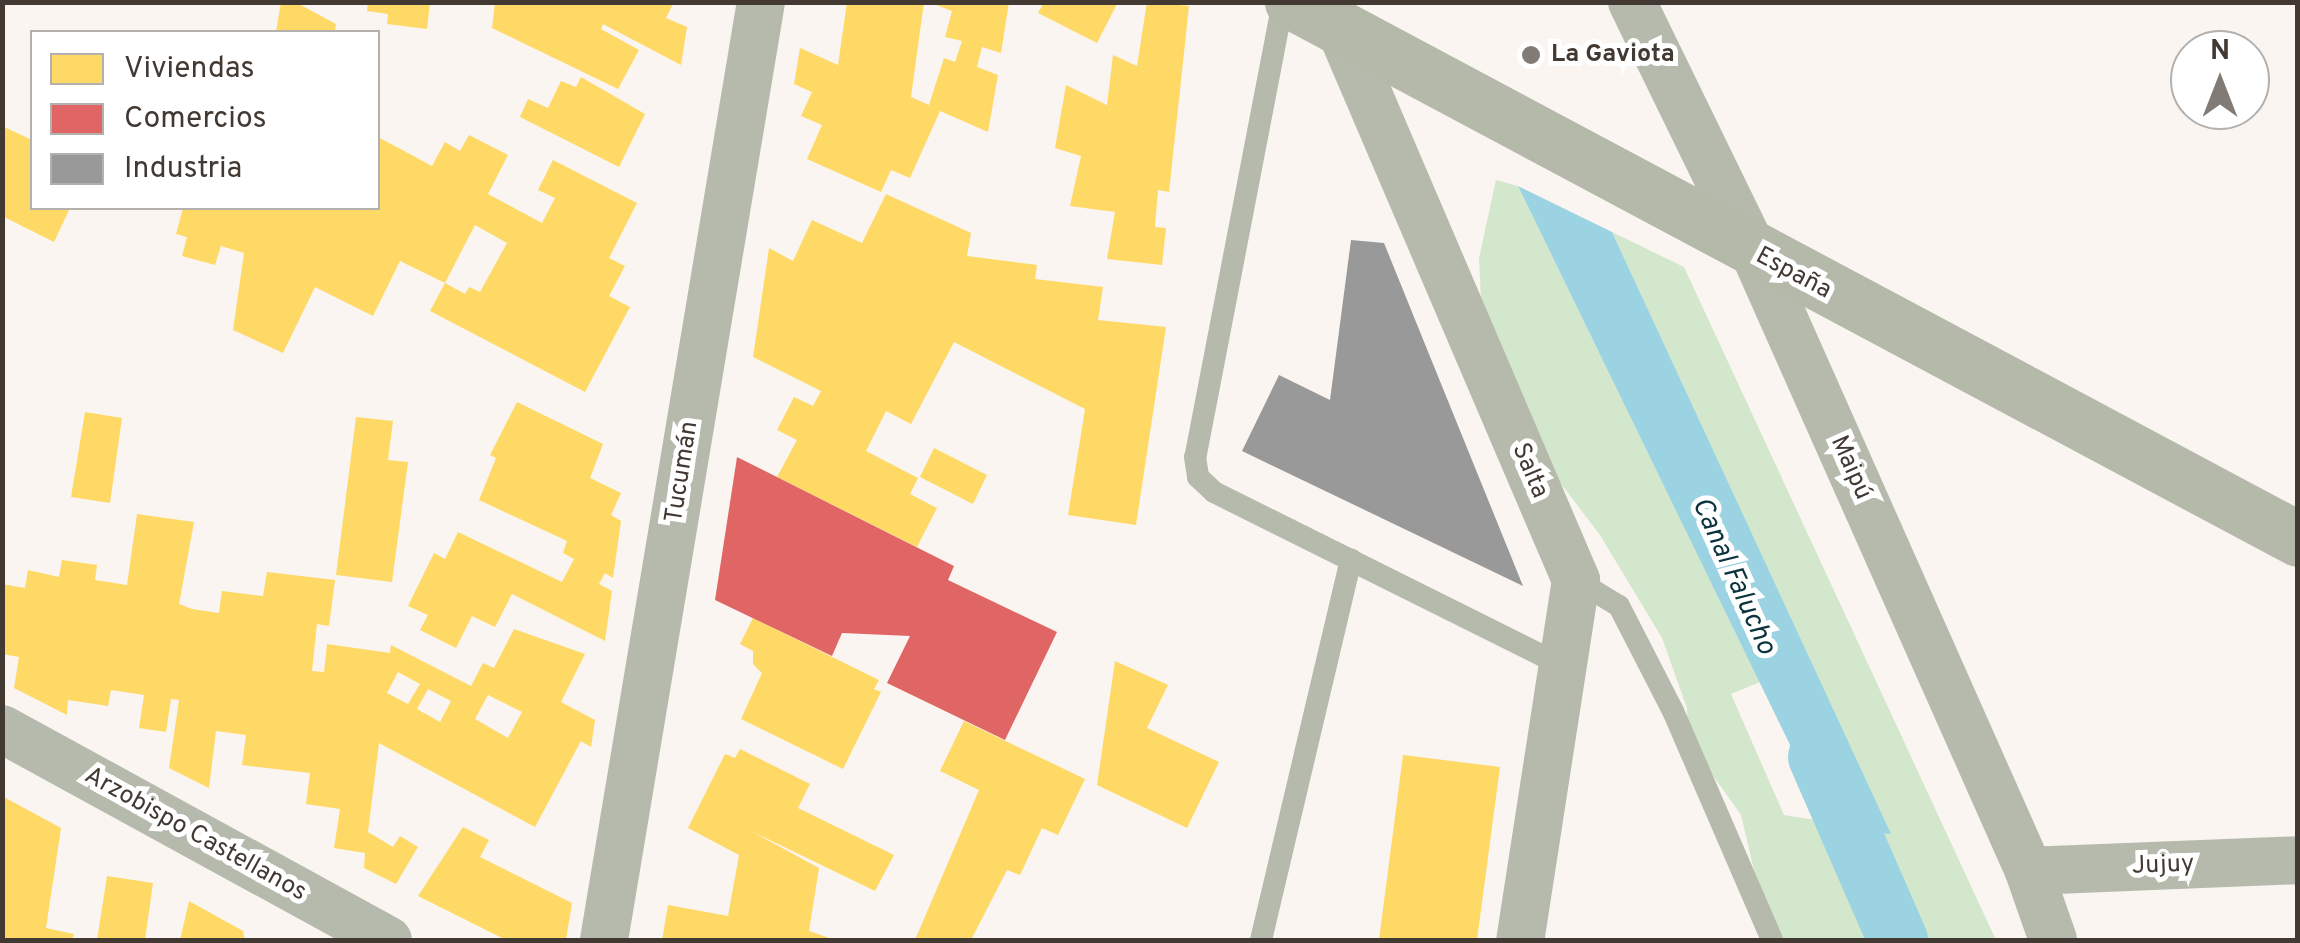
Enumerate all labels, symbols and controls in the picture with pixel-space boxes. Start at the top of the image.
legend [30,30,380,210]
north arrow [2170,30,2270,130]
text: N [2210,34,2230,70]
place label: La Gaviota [1551,40,1675,70]
marker: La Gaviota [1520,44,1542,66]
text: Viviendas [124,51,255,88]
text: Comercios [124,101,267,138]
text: Industria [124,151,242,188]
street label: España [1750,242,1836,306]
street label: Tucumán [660,419,706,525]
street label: Maipú [1823,431,1877,505]
street label: Salta [1504,439,1554,503]
water label: Canal Falucho [1683,492,1783,660]
street label: Arzobispo Castellanos [79,761,311,909]
street label: Jujuy [2131,850,2195,882]

